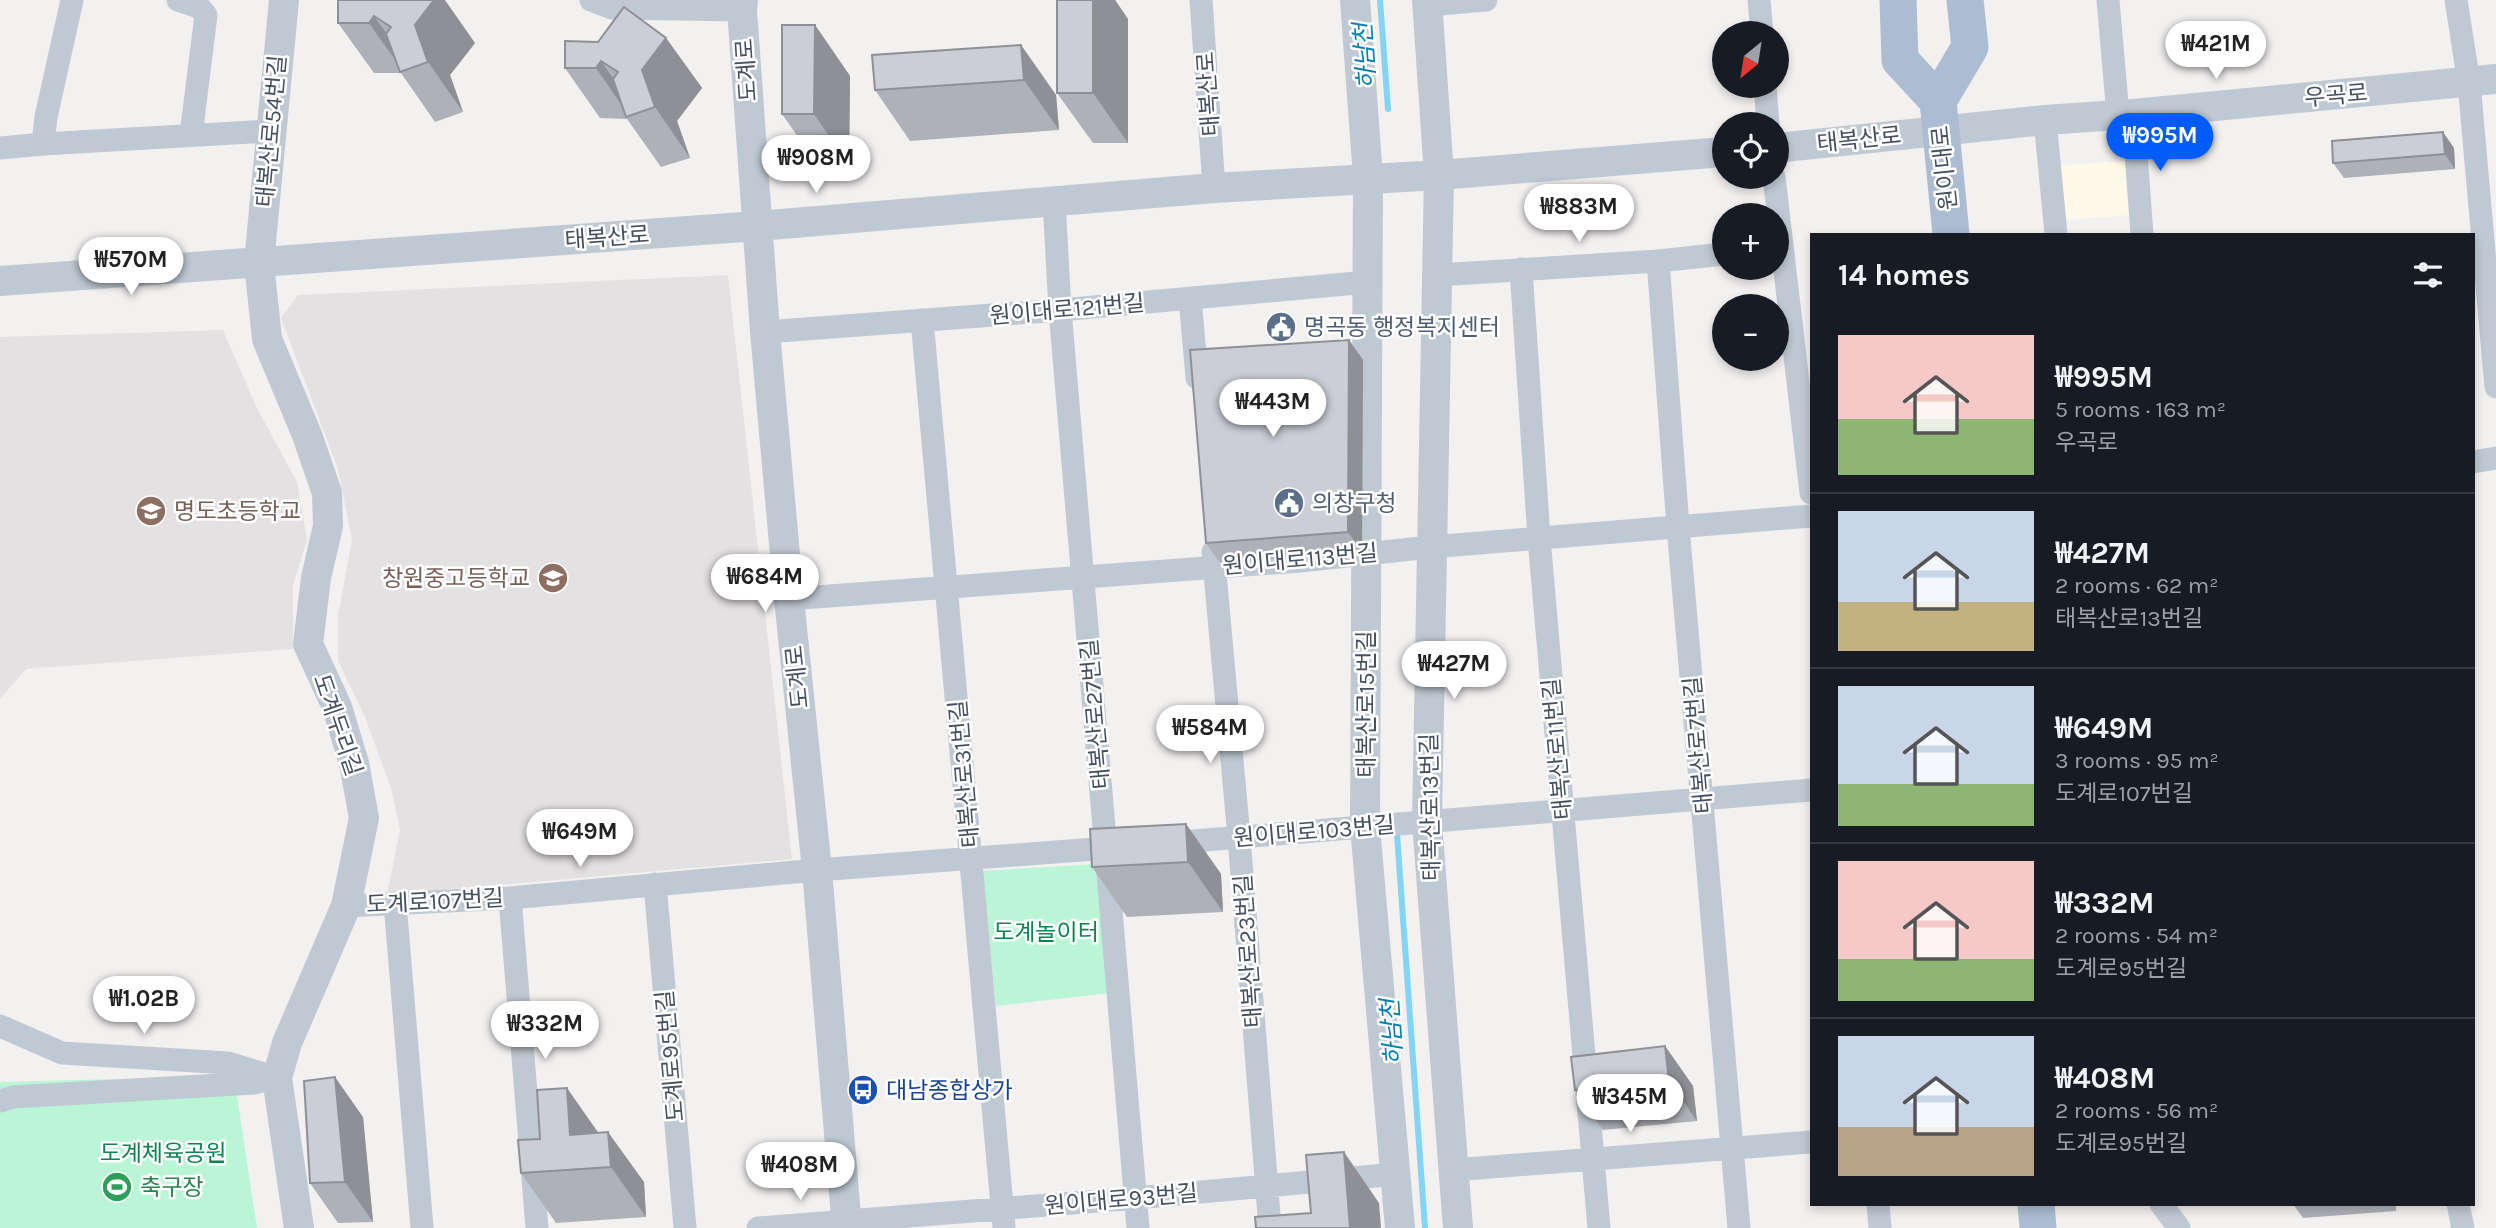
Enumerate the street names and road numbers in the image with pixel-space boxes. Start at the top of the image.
street label: 도계로 [731,37,762,103]
street label: 태복산로 [1192,51,1225,137]
street label: 태복산로54번길 [251,54,292,208]
street label: 우곡로 [2303,79,2369,112]
street label: 태복산로 [1816,122,1903,157]
street label: 원이대로 [1927,124,1962,211]
street label: 태복산로 [564,221,650,254]
street label: 원이대로121번길 [988,289,1146,330]
street label: 원이대로113번길 [1221,539,1379,580]
street label: 태복산로15번길 [1353,630,1380,778]
street label: 태복산로27번길 [1075,638,1116,790]
street label: 도계로 [781,644,814,710]
street label: 도계두리길 [308,671,368,780]
street label: 태복산로7번길 [1679,675,1718,815]
street label: 태복산로11번길 [1538,677,1577,821]
street label: 태복산로31번길 [945,699,984,849]
street label: 태복산로13번길 [1416,733,1445,881]
street label: 원이대로103번길 [1232,811,1396,852]
street label: 태복산로23번길 [1230,873,1267,1029]
street label: 도계로107번길 [365,884,505,919]
street label: 도계로95번길 [651,989,690,1123]
street label: 원이대로93번길 [1043,1179,1199,1220]

